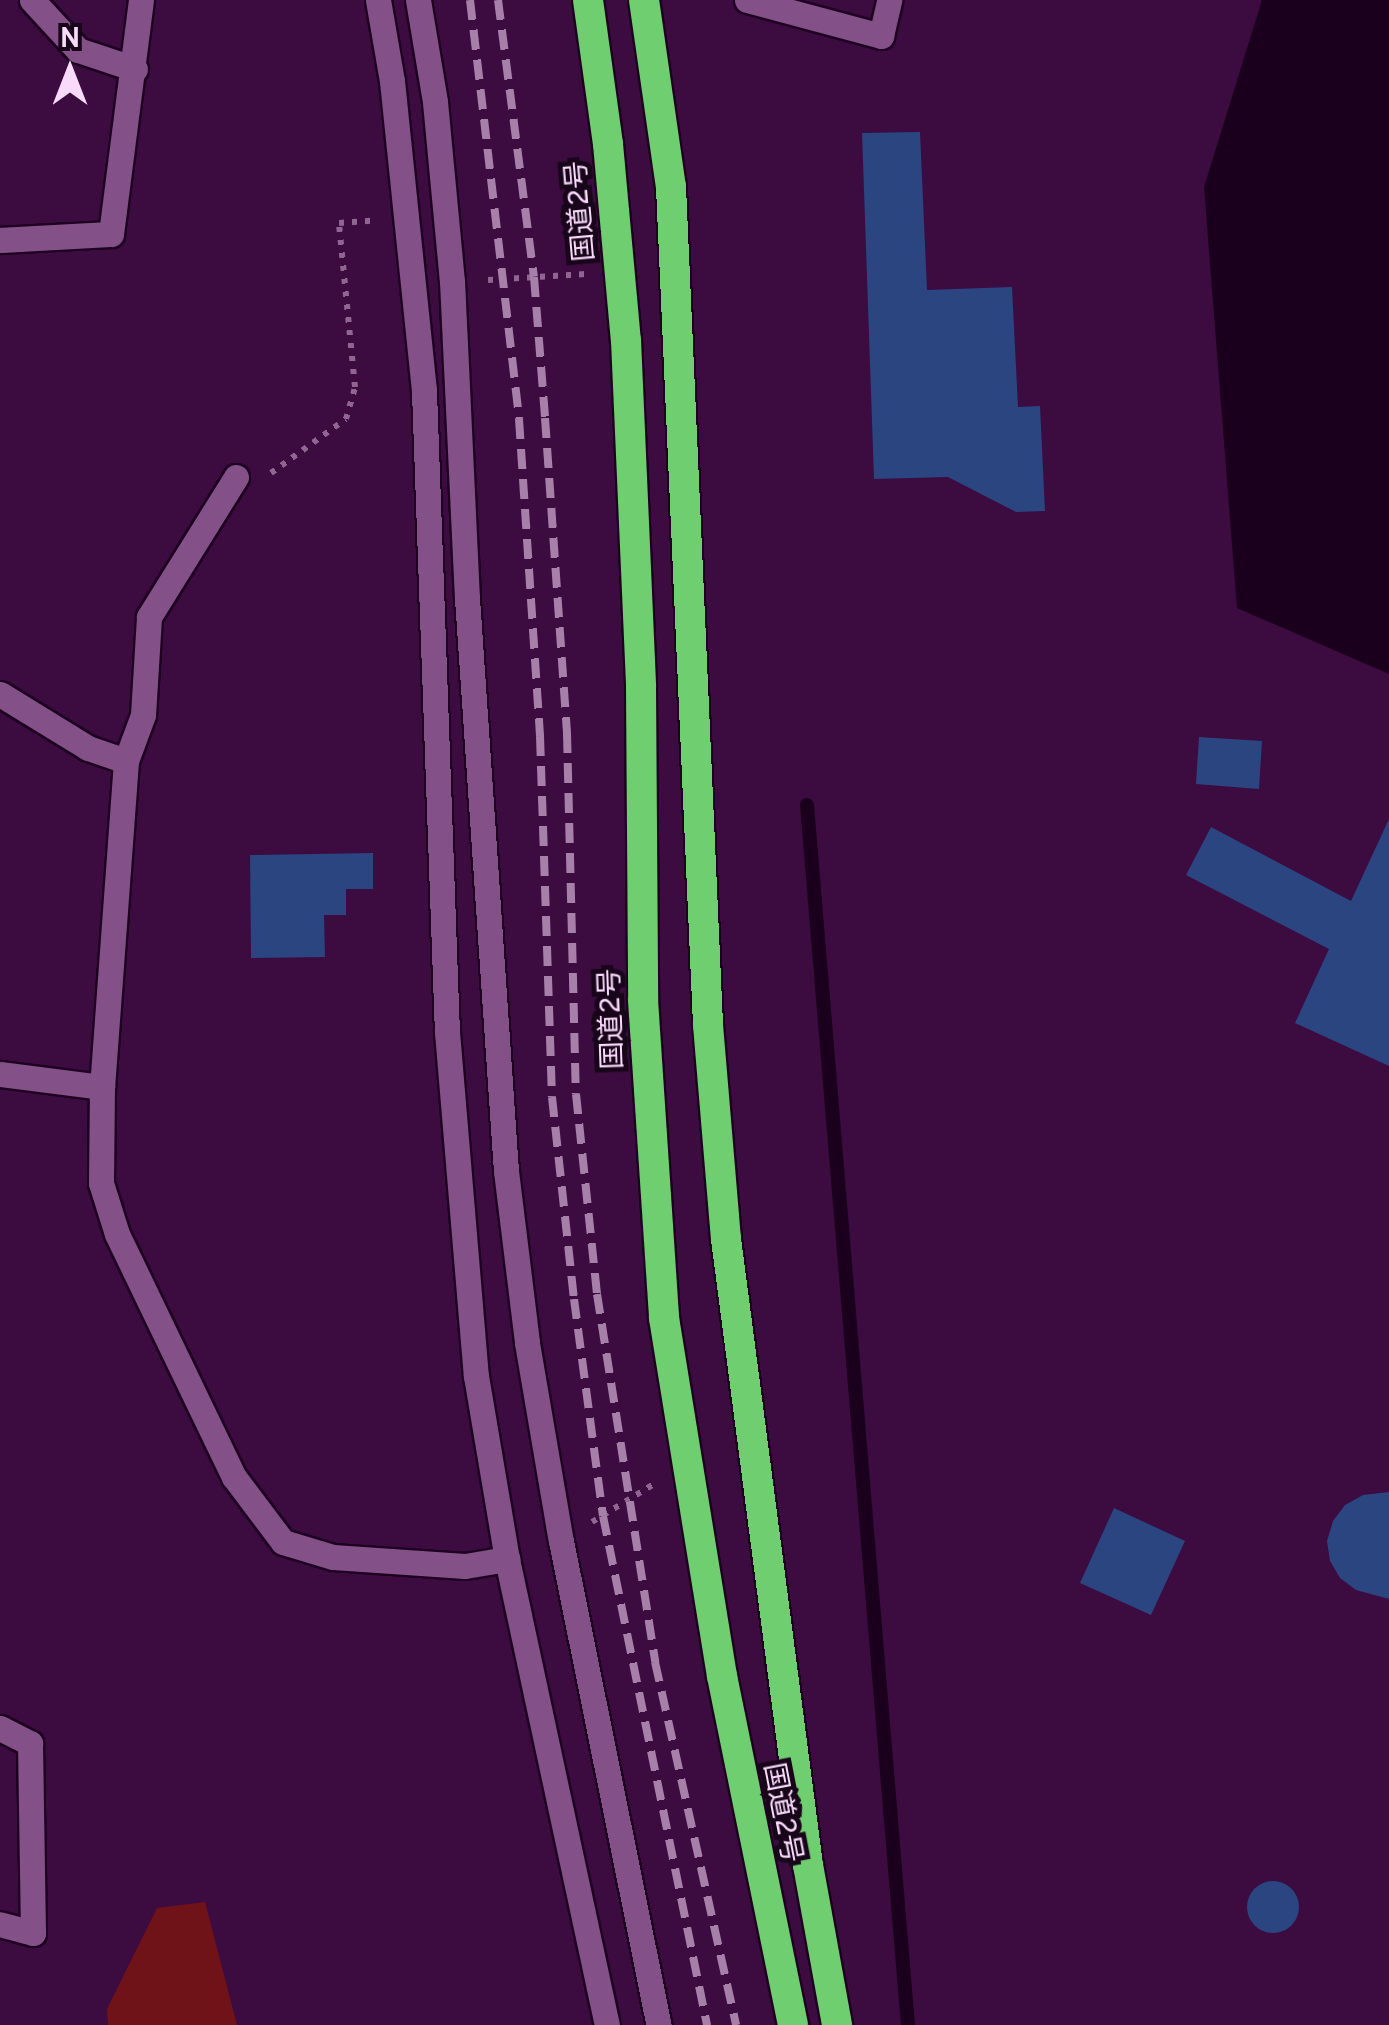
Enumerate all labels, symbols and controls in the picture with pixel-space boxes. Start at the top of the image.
north arrow [20,20,120,120]
text: N [60,22,80,58]
street label: 国道2号 [561,159,603,263]
street label: 国道2号 [594,968,632,1070]
street label: 国道2号 [755,1760,807,1866]

